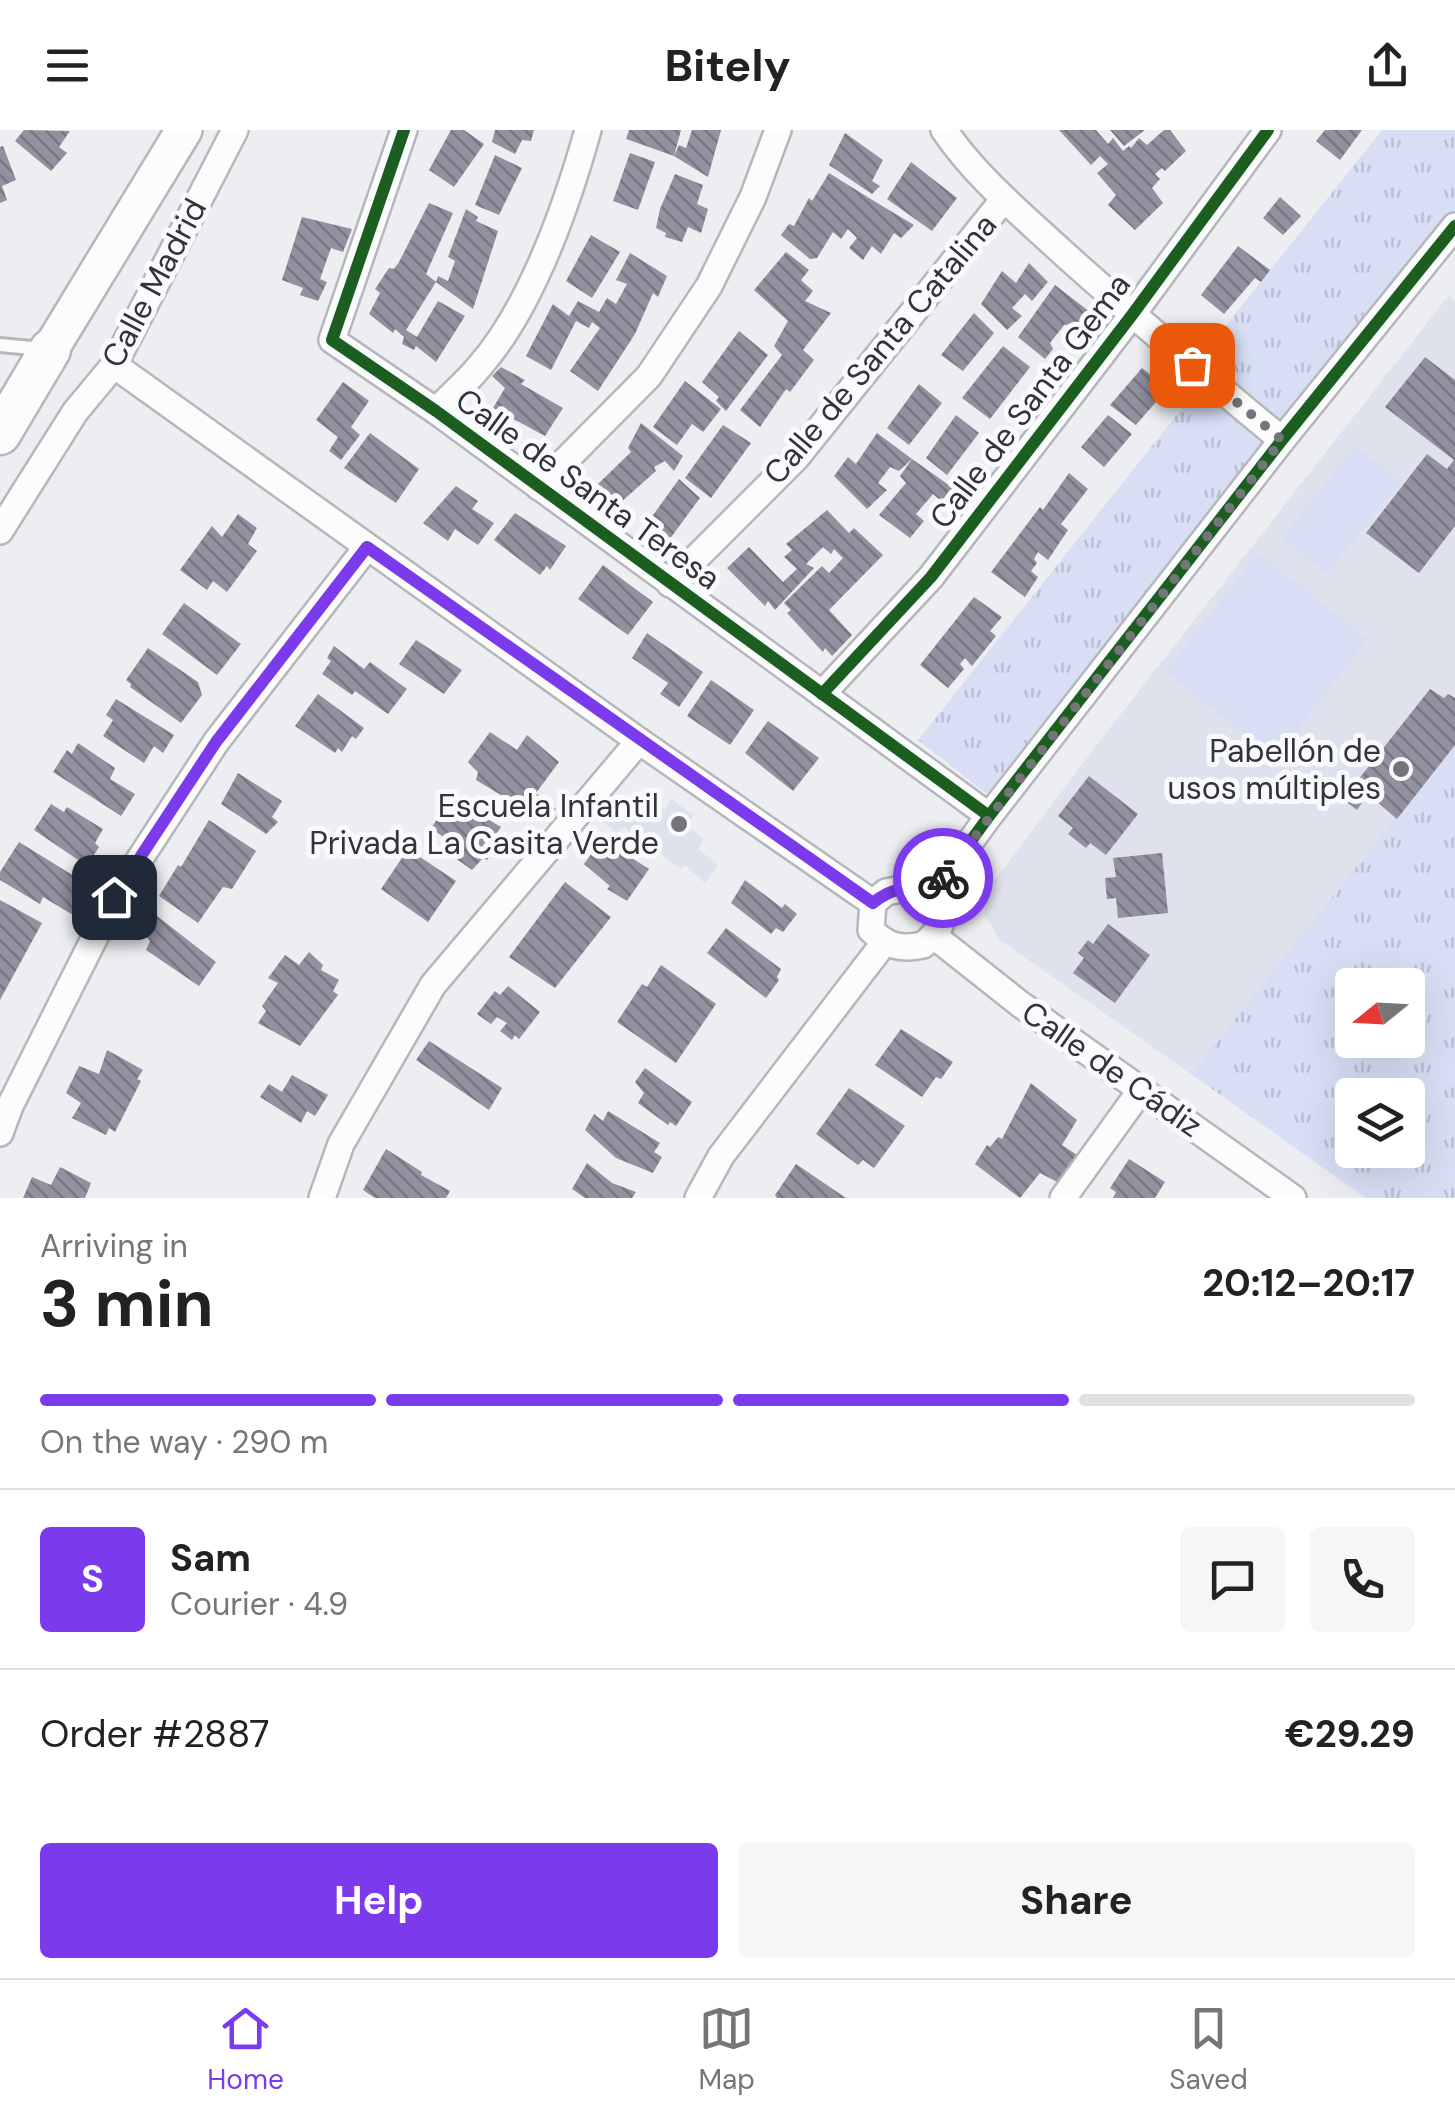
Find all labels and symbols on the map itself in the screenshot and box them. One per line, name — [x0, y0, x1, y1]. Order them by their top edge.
street label: Calle Madrid — [92, 191, 216, 375]
street label: Calle de Santa Catalina — [754, 205, 1006, 493]
street label: Calle de Santa Gema — [920, 265, 1140, 537]
pin — [1150, 323, 1235, 408]
street label: Calle de Santa Teresa — [447, 379, 729, 599]
place label: Pabellón de usos múltiples — [1167, 730, 1381, 809]
marker: Pabellón de usos múltiples — [1390, 758, 1412, 780]
place label: Escuela Infantil Privada La Casita Verde — [309, 785, 659, 864]
marker: Escuela Infantil Privada La Casita Verde — [668, 813, 690, 835]
courier — [893, 828, 993, 928]
pin — [72, 855, 157, 940]
north arrow — [1335, 968, 1425, 1058]
street label: Calle de Cádiz — [1014, 991, 1210, 1147]

